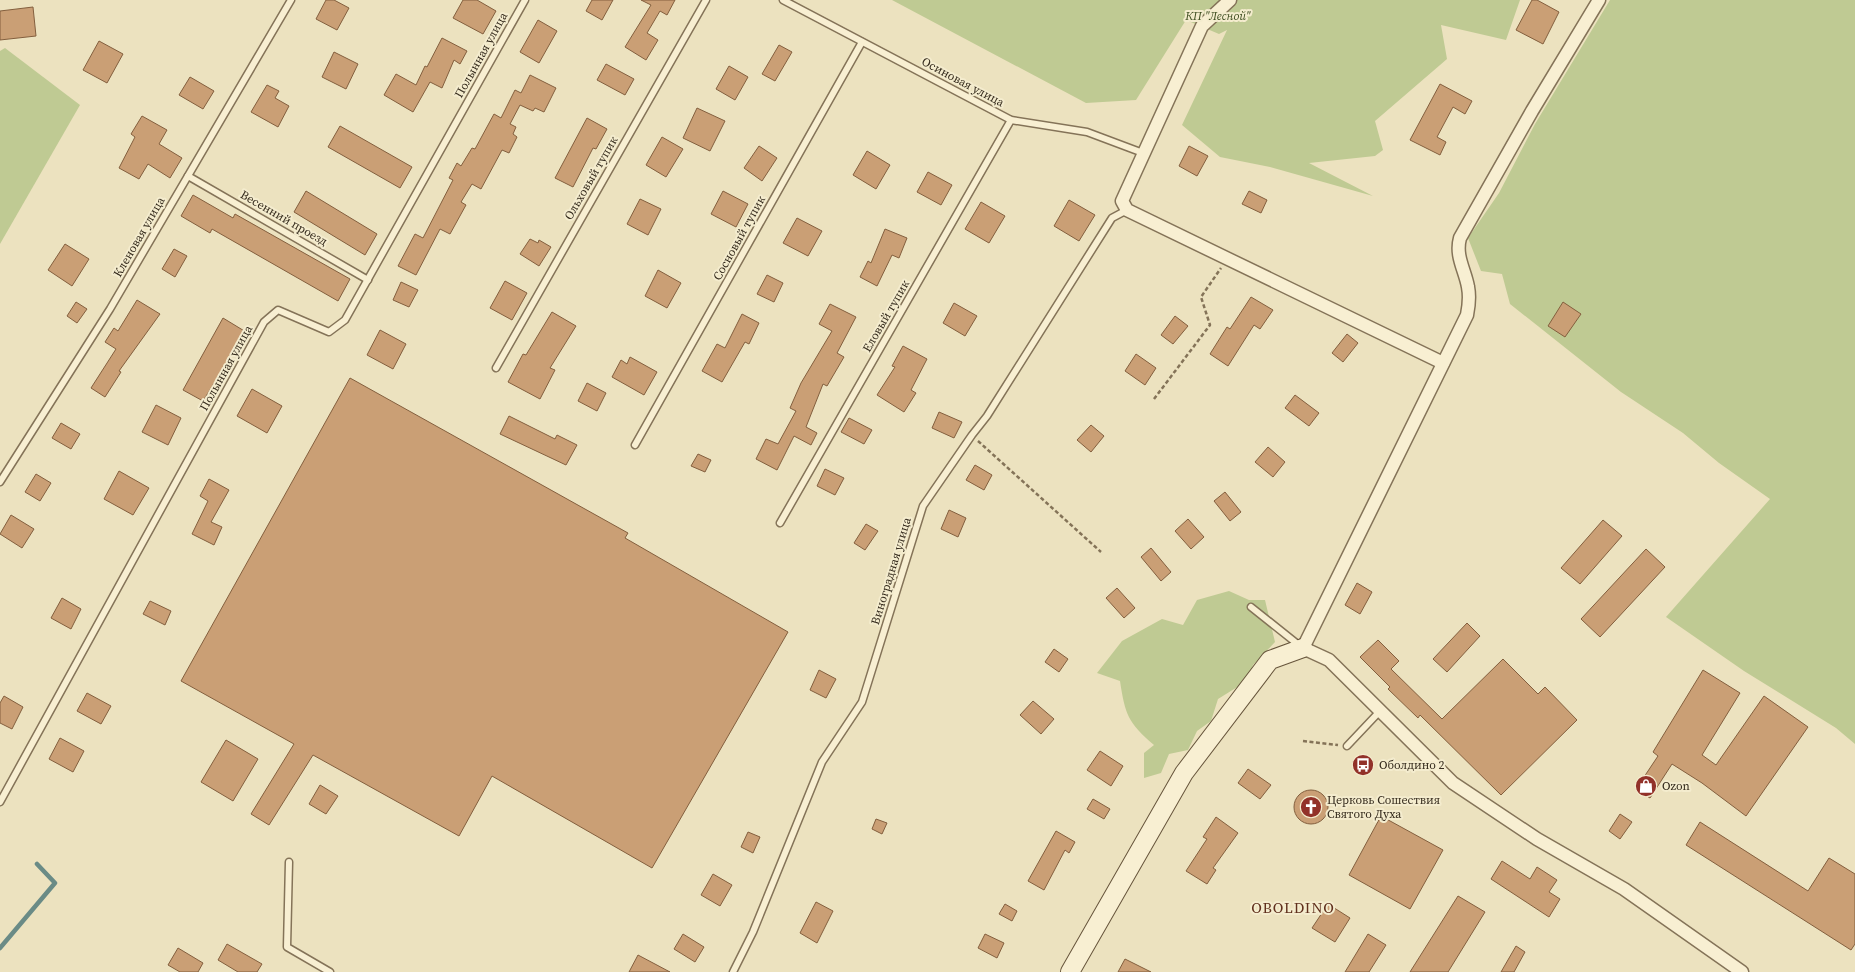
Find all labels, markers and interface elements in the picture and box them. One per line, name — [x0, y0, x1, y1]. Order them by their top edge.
park label: КП "Лесной" — [1184, 8, 1251, 24]
street label: Полынная улица — [451, 9, 512, 101]
street label: Осиновая улица — [919, 53, 1008, 111]
street label: Ольховый тупик — [561, 133, 622, 223]
street label: Весенний проезд — [237, 187, 331, 250]
street label: Кленовая улица — [110, 193, 169, 280]
street label: Сосновый тупик — [709, 193, 769, 283]
street label: Еловый тупик — [859, 277, 913, 355]
street label: Полынная улица — [196, 322, 257, 414]
street label: Виноградная улица — [867, 515, 915, 627]
bus stop icon: Оболдино 2 — [1351, 753, 1375, 777]
place label: Оболдино 2 — [1379, 757, 1445, 773]
shop icon: Ozon — [1634, 774, 1658, 798]
place label: Ozon — [1662, 778, 1690, 794]
place label: Церковь Сошествия Святого Духа — [1327, 792, 1440, 822]
church icon: Церковь Сошествия Святого Духа — [1299, 795, 1323, 819]
district label: OBOLDINO — [1251, 897, 1335, 918]

